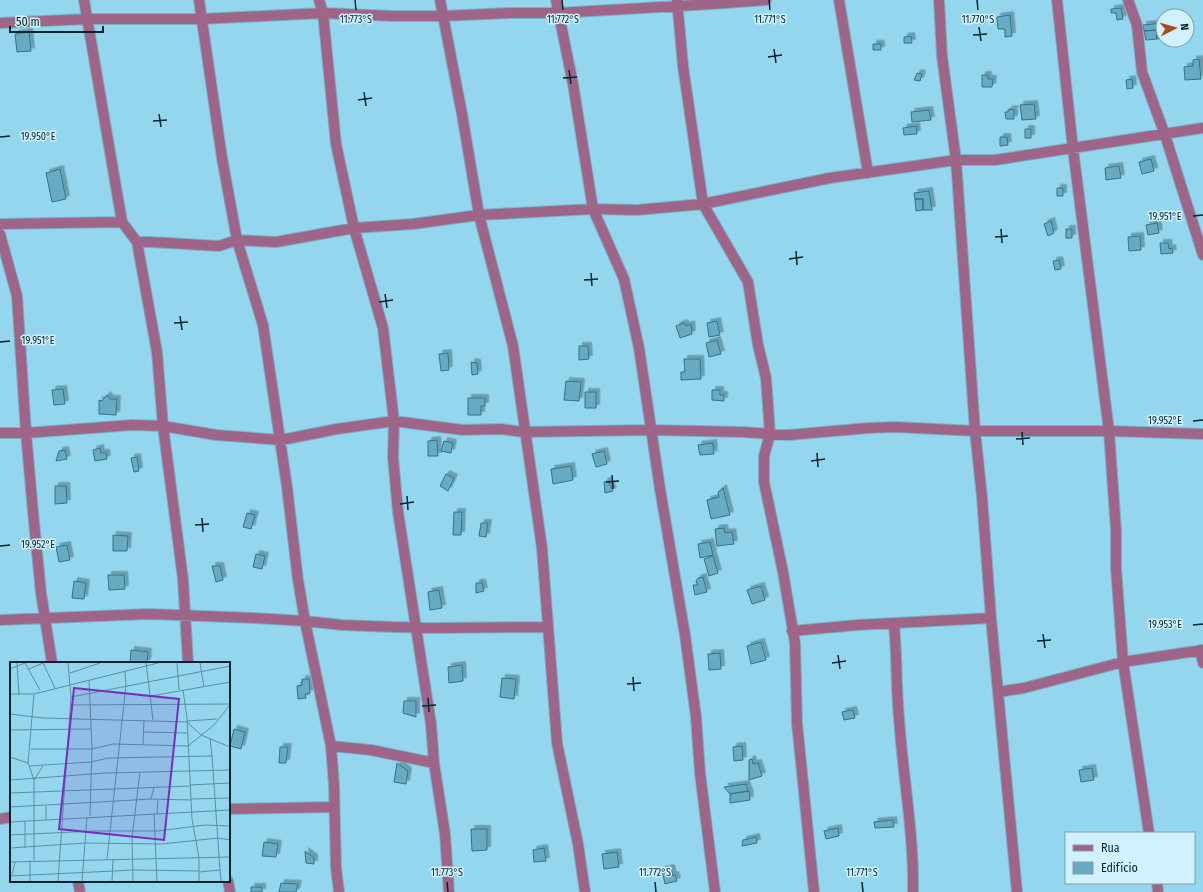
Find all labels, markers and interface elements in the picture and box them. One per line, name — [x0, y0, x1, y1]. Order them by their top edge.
scale bar — [10, 8, 103, 34]
north arrow — [1155, 8, 1195, 48]
text: 11.773°S — [340, 14, 372, 26]
text: 11.772°S — [547, 14, 579, 26]
text: 11.771°S — [754, 14, 786, 26]
text: 11.770°S — [962, 14, 994, 26]
text: 50 m — [16, 15, 40, 29]
text: N — [1178, 23, 1191, 31]
text: 19.950°E — [21, 131, 56, 143]
text: 19.951°E — [1149, 211, 1182, 223]
text: 19.951°E — [22, 335, 55, 347]
text: 19.952°E — [1148, 415, 1182, 427]
text: 19.952°E — [21, 539, 55, 551]
text: 19.953°E — [1148, 619, 1182, 631]
inset map — [10, 662, 230, 882]
legend — [1065, 832, 1195, 884]
text: Rua — [1101, 841, 1120, 855]
text: Edifício — [1101, 861, 1138, 875]
text: 11.773°S — [431, 867, 463, 879]
text: 11.772°S — [639, 867, 671, 879]
text: 11.771°S — [846, 867, 878, 879]

